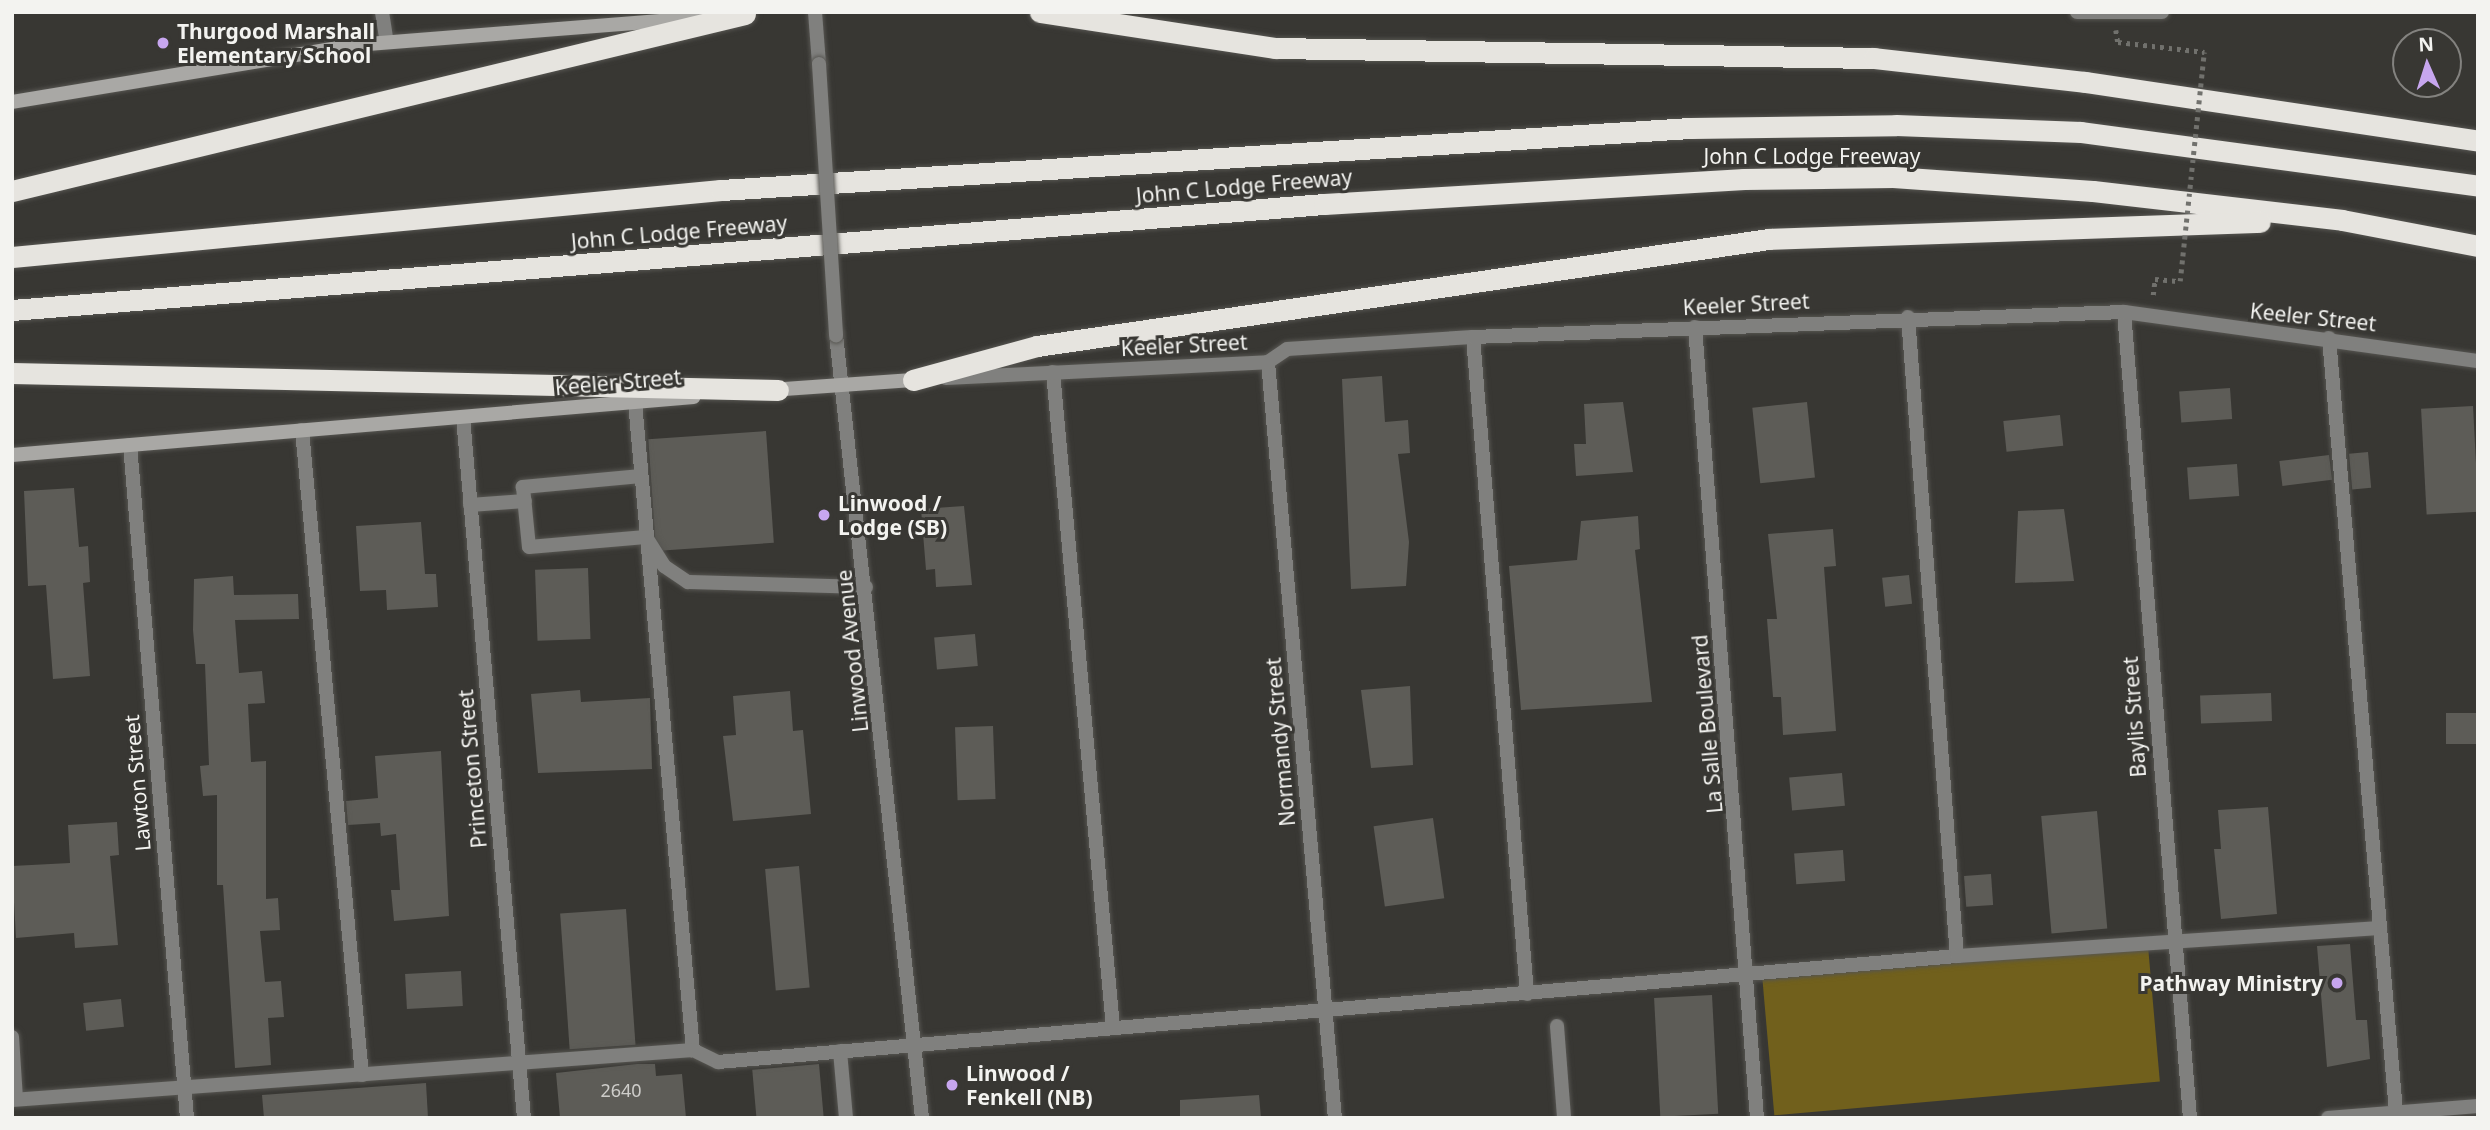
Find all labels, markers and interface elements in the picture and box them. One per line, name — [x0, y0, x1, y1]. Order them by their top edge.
place label: Thurgood Marshall Elementary School — [177, 18, 375, 68]
north arrow — [2392, 28, 2462, 98]
text: N — [2418, 31, 2434, 57]
marker: Thurgood Marshall Elementary School — [155, 35, 171, 51]
street label: John C Lodge Freeway — [1704, 143, 1920, 169]
street label: John C Lodge Freeway — [1135, 164, 1353, 208]
street label: John C Lodge Freeway — [570, 210, 788, 254]
street label: Keeler Street — [1682, 288, 1810, 320]
street label: Keeler Street — [2249, 298, 2377, 336]
street label: Keeler Street — [1120, 329, 1248, 361]
street label: Keeler Street — [554, 364, 682, 400]
place label: Linwood / Lodge (SB) — [838, 490, 947, 540]
marker: Linwood / Lodge (SB) — [816, 507, 832, 523]
street label: Linwood Avenue — [831, 568, 873, 734]
street label: La Salle Boulevard — [1687, 633, 1727, 815]
street label: Normandy Street — [1260, 656, 1300, 828]
street label: Baylis Street — [2117, 656, 2151, 778]
street label: Princeton Street — [453, 689, 491, 849]
street label: Lawton Street — [118, 714, 156, 852]
place label: Pathway Ministry — [2140, 970, 2323, 996]
marker: Pathway Ministry — [2329, 975, 2345, 991]
place label: Linwood / Fenkell (NB) — [966, 1060, 1093, 1110]
marker: Linwood / Fenkell (NB) — [944, 1077, 960, 1093]
house number: 2640 — [600, 1079, 642, 1101]

